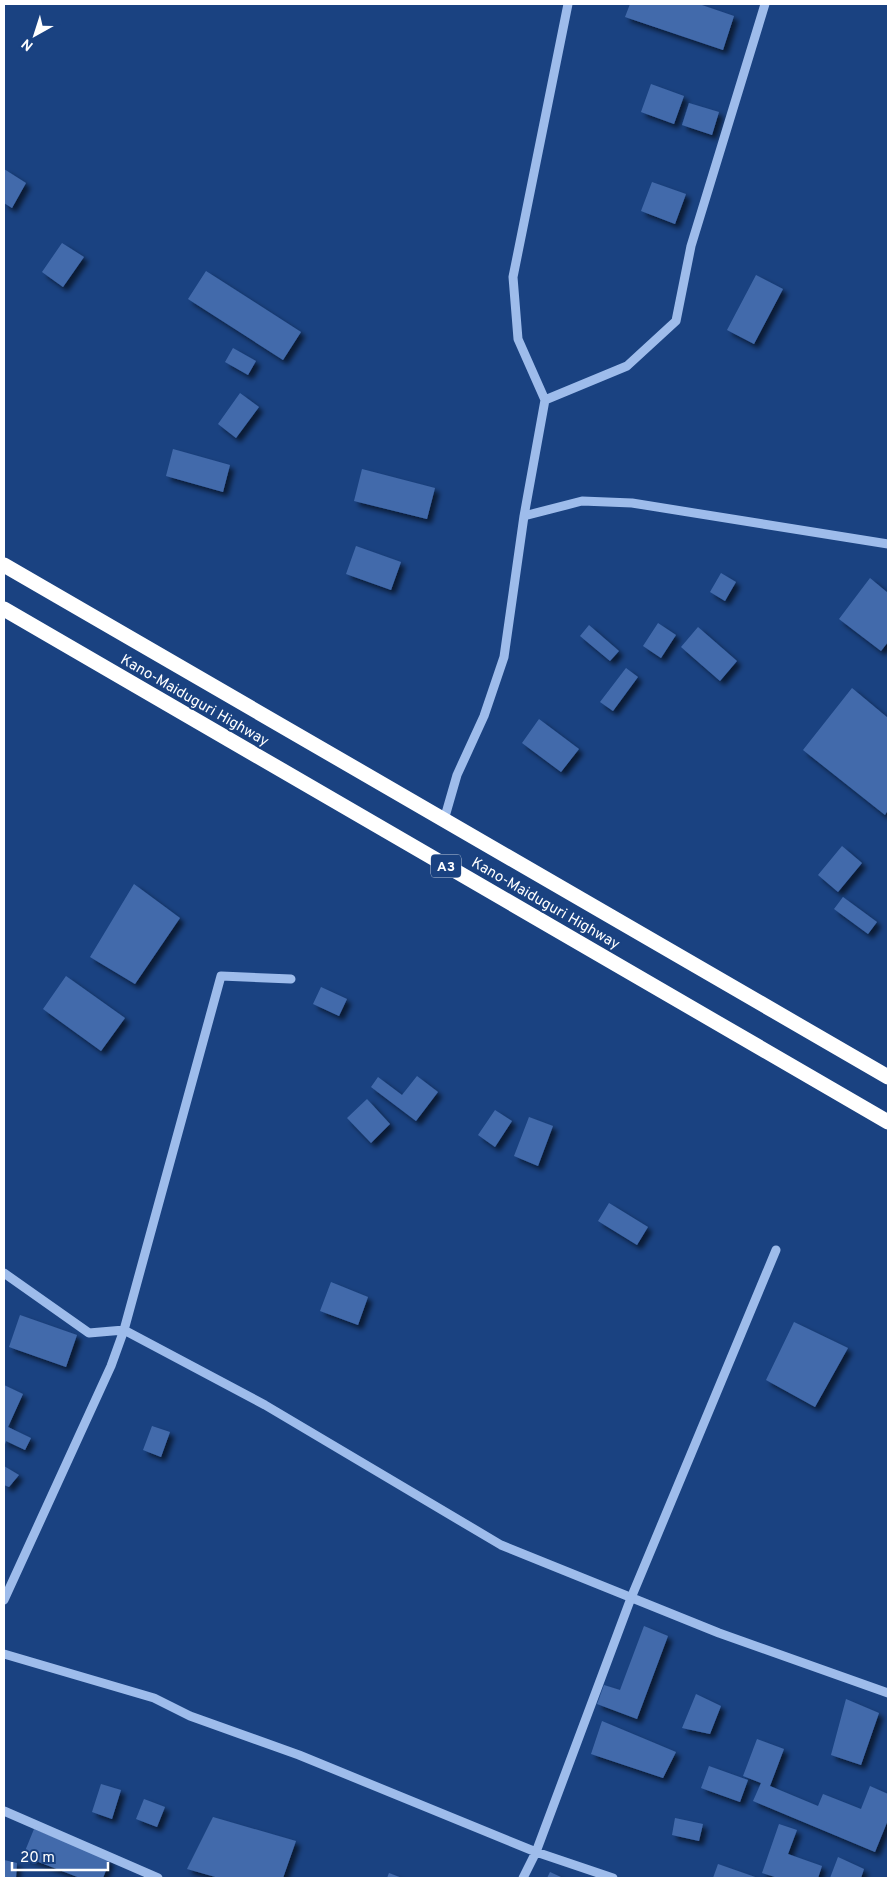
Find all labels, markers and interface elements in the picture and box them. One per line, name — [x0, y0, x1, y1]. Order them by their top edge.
north arrow — [10, 10, 60, 60]
text: N — [19, 34, 37, 54]
street label: Kano-Maiduguri Highway — [117, 651, 272, 752]
road number: A3 — [431, 854, 461, 878]
street label: Kano-Maiduguri Highway — [468, 854, 623, 955]
scale bar — [12, 1840, 109, 1872]
text: 20 m — [20, 1849, 55, 1868]

